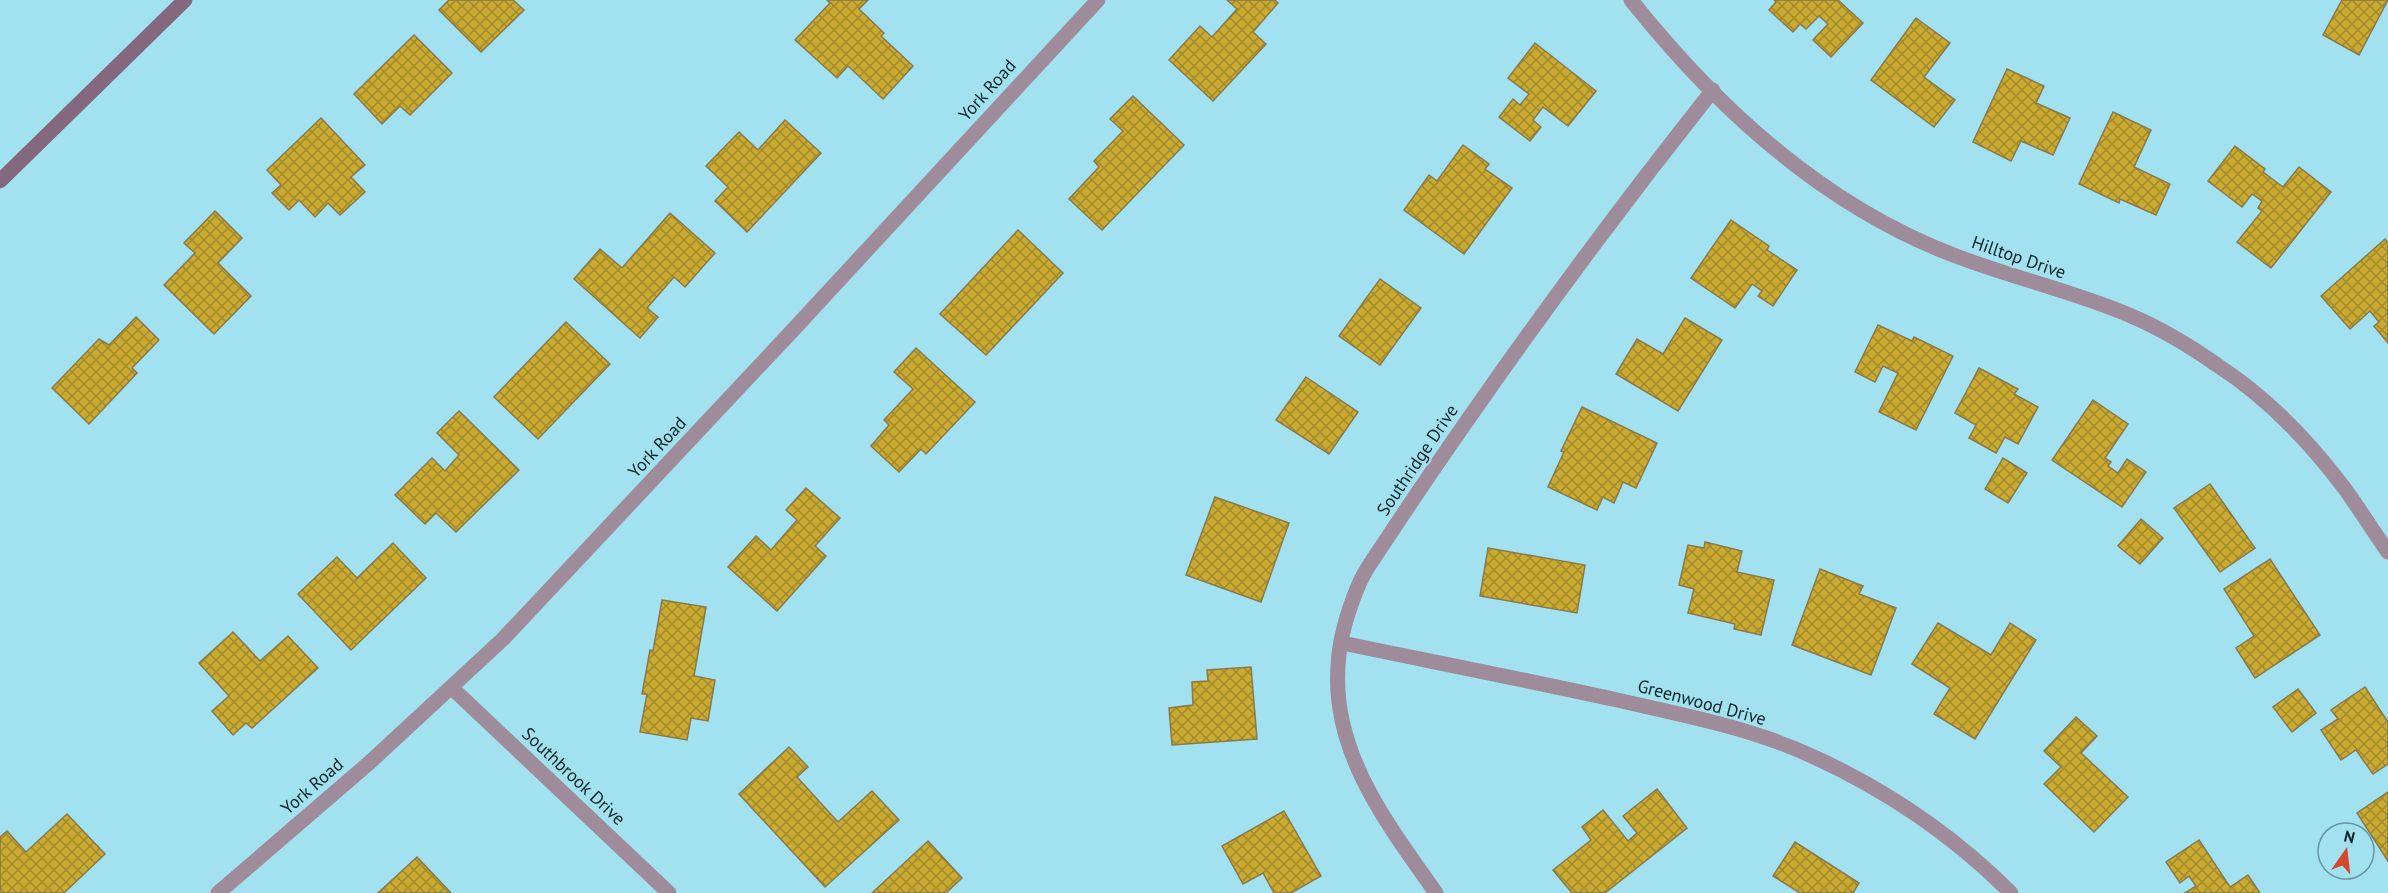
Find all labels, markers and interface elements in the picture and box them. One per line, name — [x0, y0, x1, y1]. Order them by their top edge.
street label: York Road — [953, 54, 1021, 126]
street label: Hilltop Drive — [1969, 230, 2069, 284]
street label: Southridge Drive — [1371, 400, 1463, 520]
street label: York Road — [623, 412, 691, 482]
street label: Greenwood Drive — [1635, 674, 1769, 730]
street label: Southbrook Drive — [517, 722, 631, 830]
street label: York Road — [276, 753, 348, 819]
north arrow — [2316, 821, 2376, 881]
text: N — [2342, 825, 2357, 847]

